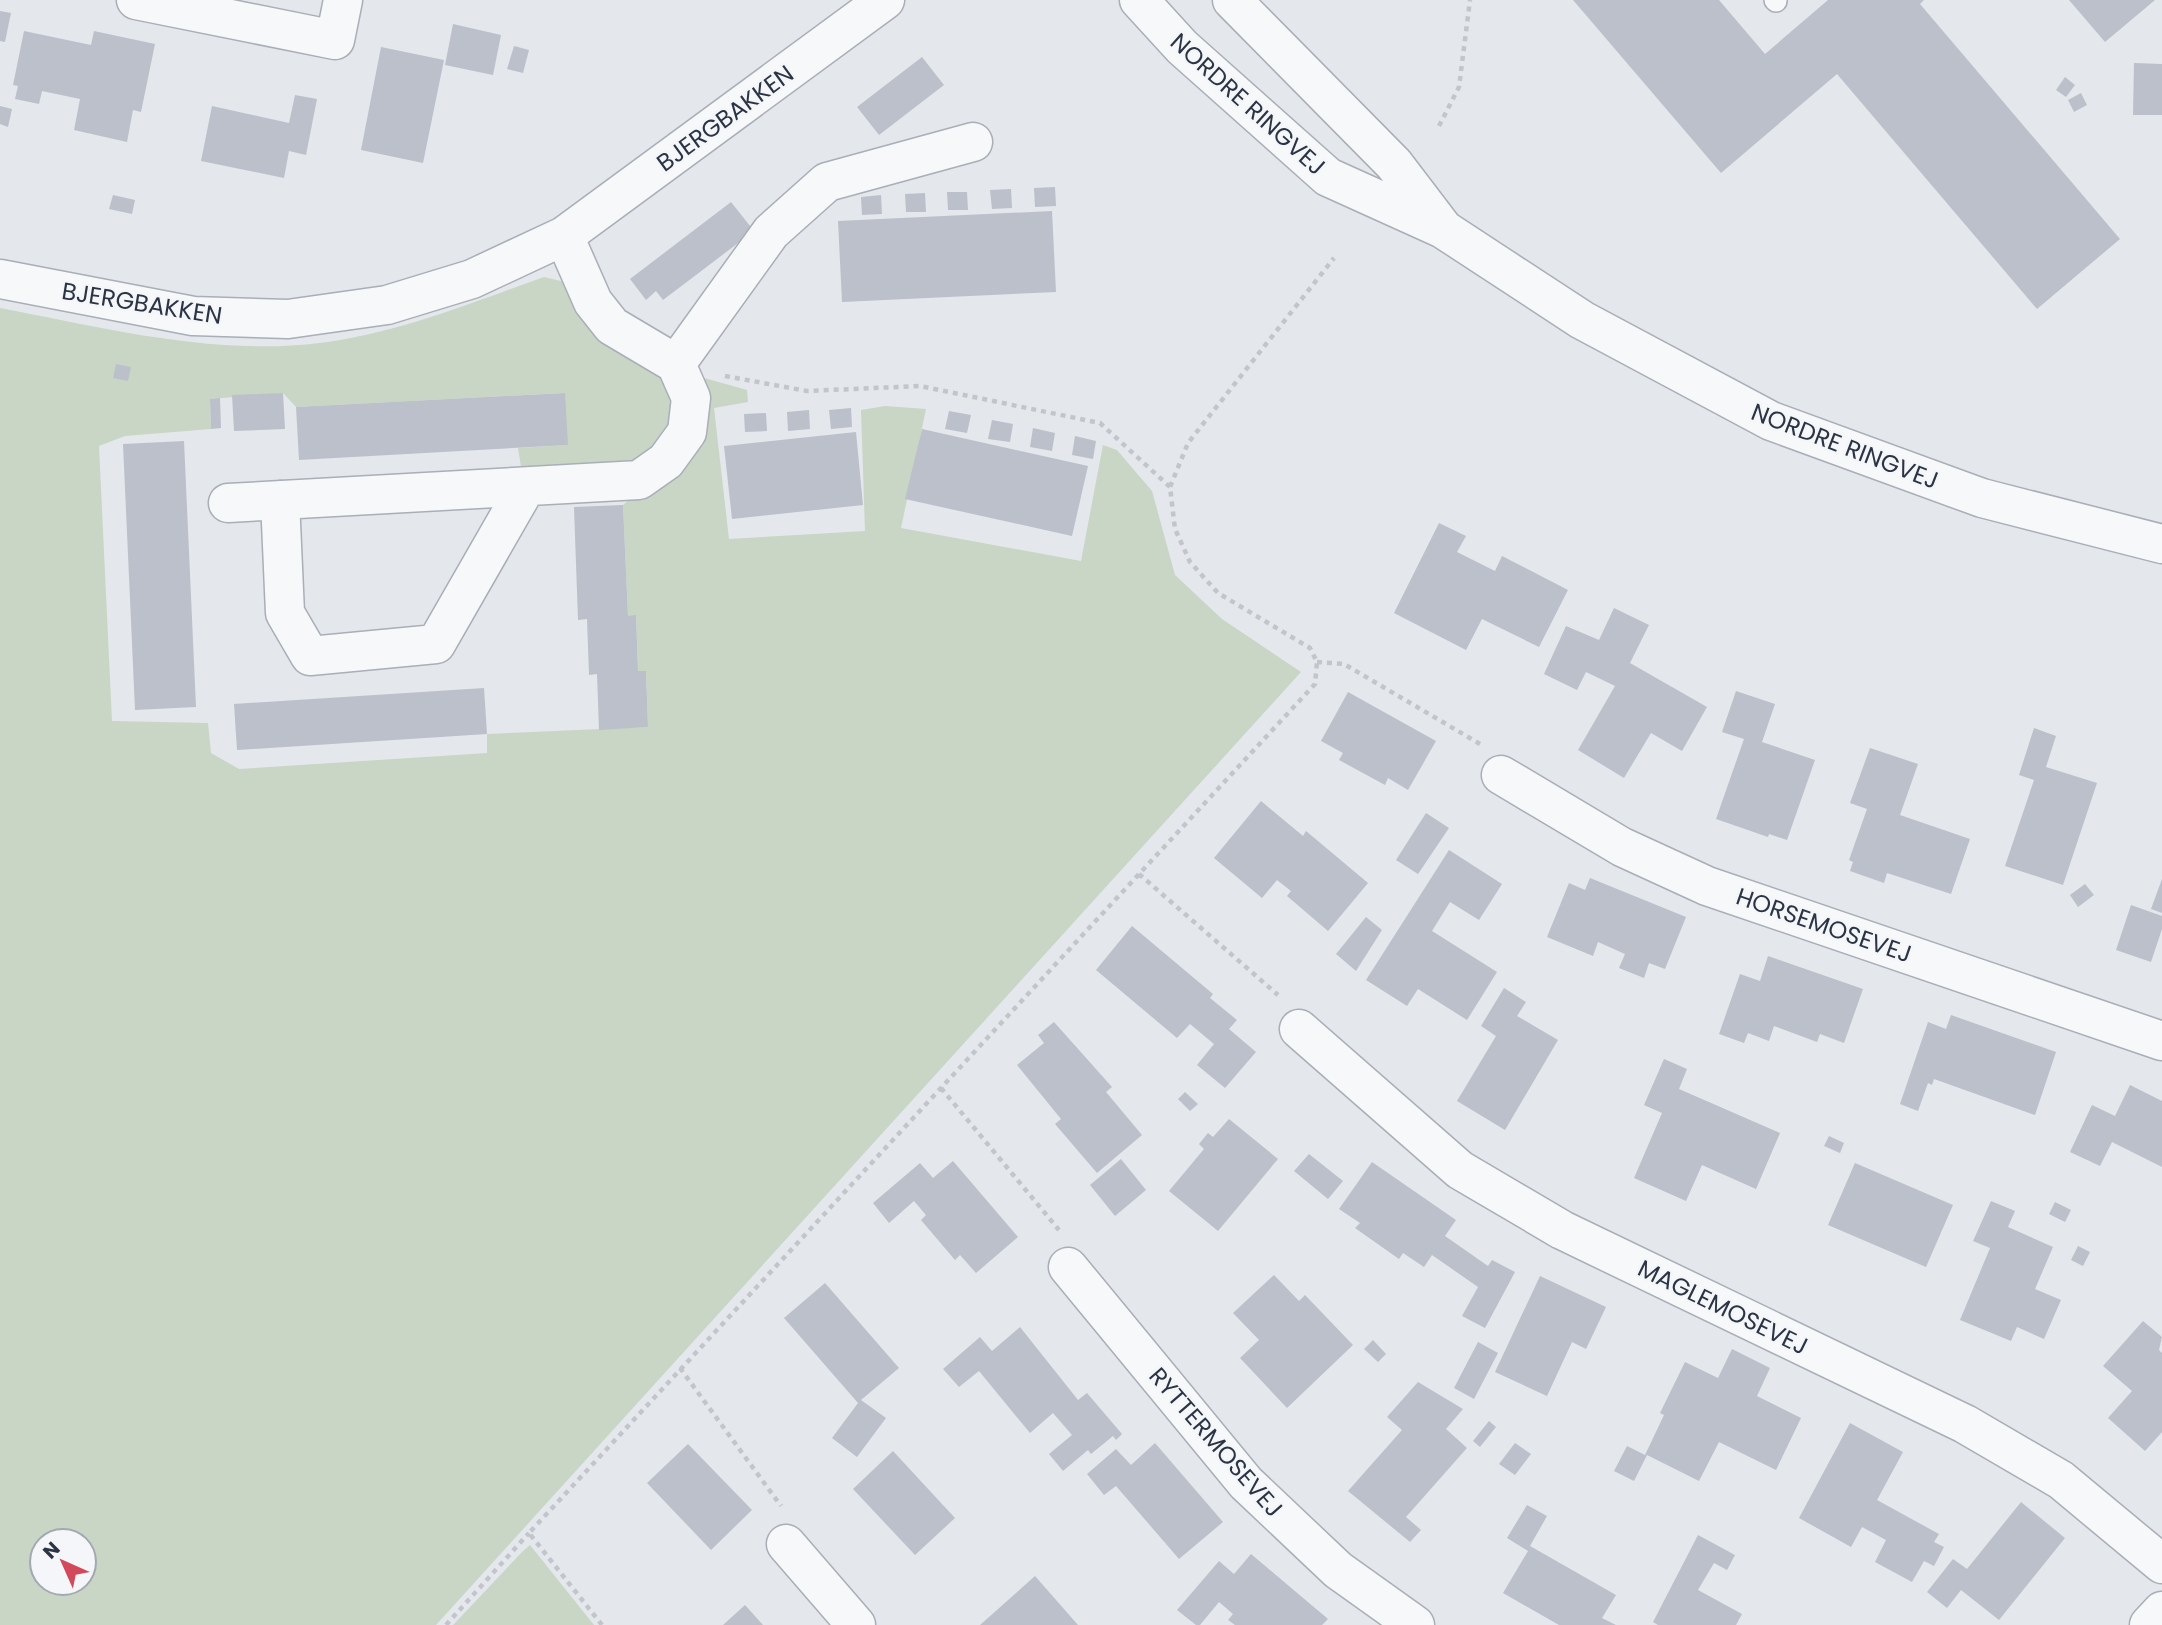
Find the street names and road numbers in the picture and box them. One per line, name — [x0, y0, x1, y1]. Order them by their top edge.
street label: NORDRE RINGVEJ — [1163, 26, 1333, 182]
street label: BJERGBAKKEN — [650, 57, 800, 179]
street label: BJERGBAKKEN — [59, 274, 225, 332]
street label: NORDRE RINGVEJ — [1747, 395, 1943, 497]
street label: HORSEMOSEVEJ — [1732, 880, 1916, 970]
street label: MAGLEMOSEVEJ — [1632, 1252, 1814, 1362]
street label: RYTTERMOSEVEJ — [1142, 1360, 1290, 1524]

